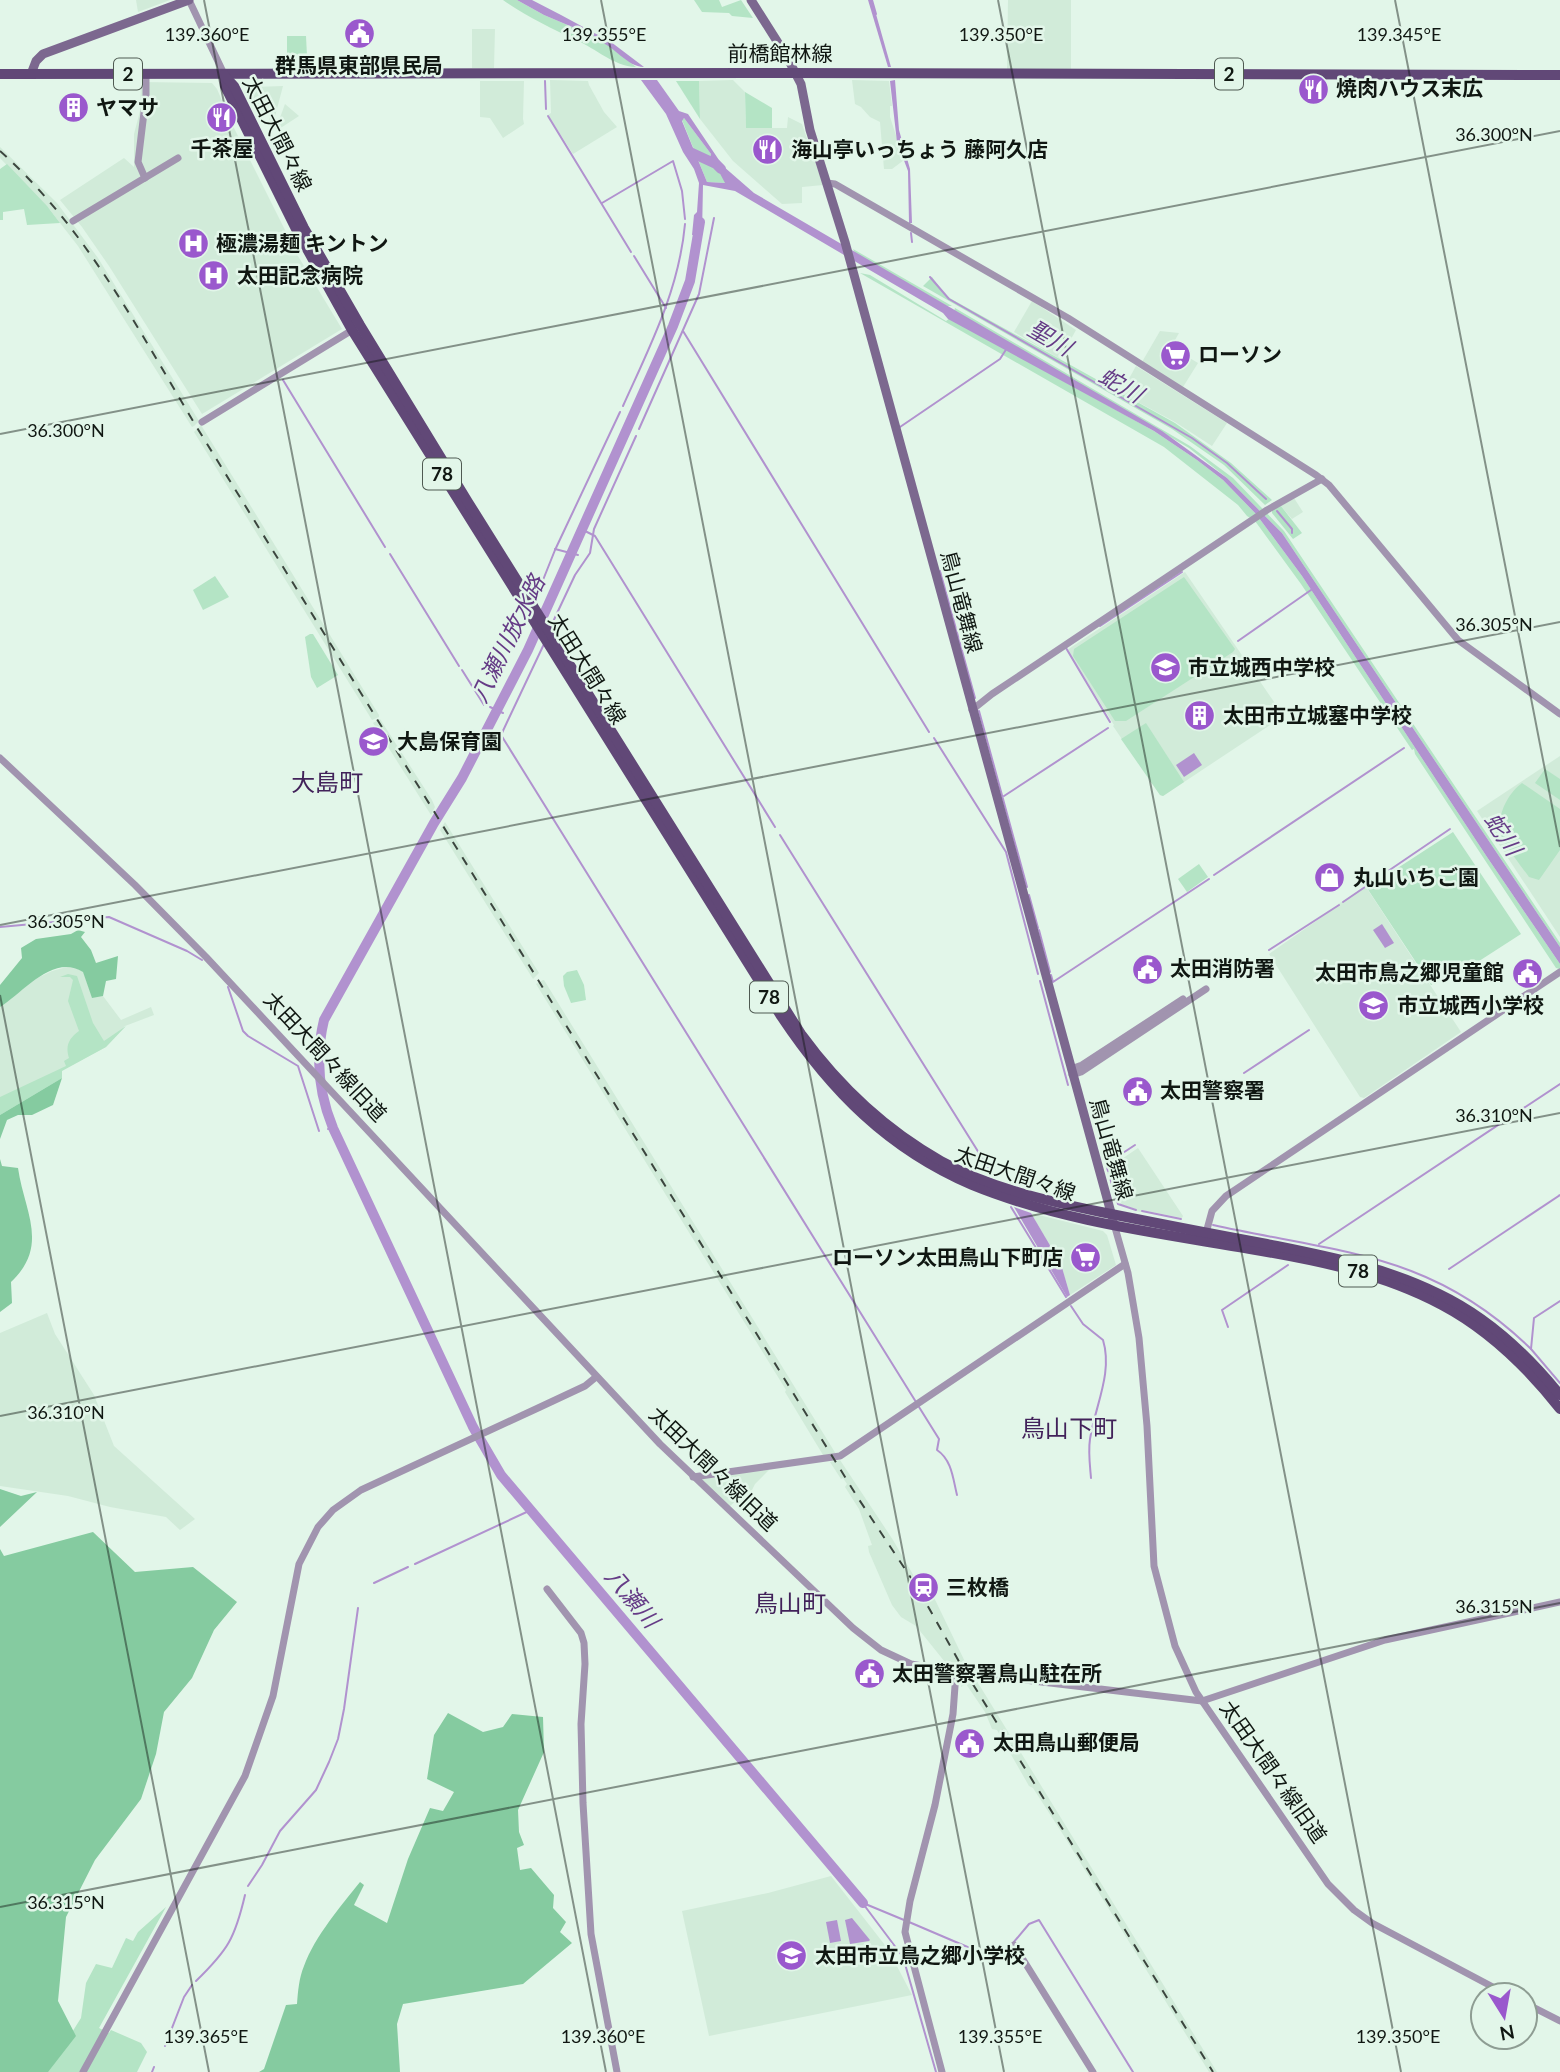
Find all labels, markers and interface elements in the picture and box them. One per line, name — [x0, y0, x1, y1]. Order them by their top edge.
public building icon: 群馬県東部県民局 — [342, 17, 376, 51]
text: 139.360°E — [165, 23, 249, 45]
text: 139.355°E — [562, 23, 646, 45]
text: 139.350°E — [959, 23, 1043, 45]
text: 139.345°E — [1357, 23, 1441, 45]
street label: 前橋館林線 — [728, 40, 833, 65]
place label: 群馬県東部県民局 — [275, 52, 443, 77]
road number: 2 — [114, 58, 142, 90]
road number: 2 — [1215, 58, 1243, 90]
street label: 太田大間々線 — [239, 72, 318, 195]
restaurant icon: 焼肉ハウス末広 — [1296, 72, 1330, 106]
place label: 焼肉ハウス末広 — [1336, 75, 1483, 100]
building icon: ヤマサ — [56, 91, 90, 125]
place label: ヤマサ — [96, 94, 159, 119]
restaurant icon: 千茶屋 — [205, 100, 239, 134]
text: 36.300°N — [1455, 123, 1533, 145]
restaurant icon: 海山亭いっちょう 藤阿久店 — [751, 133, 785, 167]
place label: 千茶屋 — [191, 135, 254, 160]
place label: 海山亭いっちょう 藤阿久店 — [791, 136, 1048, 161]
hospital icon: 極濃湯麺 キントン — [176, 227, 210, 261]
place label: 極濃湯麺 キントン — [216, 230, 388, 255]
hospital icon: 太田記念病院 — [197, 259, 231, 293]
place label: 太田記念病院 — [237, 262, 363, 287]
water label: 聖川 — [1024, 314, 1080, 362]
supermarket icon: ローソン — [1158, 338, 1192, 372]
place label: ローソン — [1198, 341, 1282, 366]
water label: 蛇川 — [1095, 361, 1151, 409]
text: 36.300°N — [27, 419, 105, 441]
road number: 78 — [423, 458, 461, 489]
street label: 鳥山竜舞線 — [937, 548, 988, 656]
water label: 八瀬川放水路 — [464, 569, 551, 707]
street label: 太田大間々線 — [544, 608, 632, 728]
text: 36.305°N — [1455, 613, 1533, 635]
school or university icon: 市立城西中学校 — [1148, 651, 1182, 685]
place label: 市立城西中学校 — [1188, 654, 1335, 679]
building icon: 太田市立城塞中学校 — [1183, 699, 1217, 733]
place label: 太田市立城塞中学校 — [1223, 702, 1412, 727]
school or university icon: 大島保育園 — [357, 725, 391, 759]
place label: 大島保育園 — [397, 728, 502, 753]
district label: 大島町 — [291, 767, 363, 796]
water label: 蛇川 — [1479, 807, 1530, 863]
shop icon: 丸山いちご園 — [1313, 861, 1347, 895]
place label: 丸山いちご園 — [1353, 864, 1479, 889]
text: 36.305°N — [27, 910, 105, 932]
public building icon: 太田消防署 — [1130, 952, 1164, 986]
place label: 太田消防署 — [1170, 955, 1275, 980]
public building icon: 太田市鳥之郷児童館 — [1510, 956, 1544, 990]
place label: 太田市鳥之郷児童館 — [1315, 959, 1504, 984]
road number: 78 — [750, 981, 788, 1012]
street label: 太田大間々線旧道 — [260, 986, 393, 1126]
school or university icon: 市立城西小学校 — [1357, 989, 1391, 1023]
place label: 市立城西小学校 — [1397, 992, 1544, 1017]
public building icon: 太田警察署 — [1120, 1074, 1154, 1108]
place label: 太田警察署 — [1160, 1077, 1265, 1102]
street label: 鳥山竜舞線 — [1086, 1095, 1139, 1202]
text: 36.310°N — [1455, 1104, 1533, 1126]
street label: 太田大間々線 — [952, 1140, 1079, 1205]
supermarket icon: ローソン太田鳥山下町店 — [1069, 1241, 1103, 1275]
place label: ローソン太田鳥山下町店 — [832, 1244, 1063, 1269]
road number: 78 — [1339, 1256, 1377, 1287]
text: 36.310°N — [27, 1401, 105, 1423]
street label: 太田大間々線旧道 — [645, 1401, 783, 1535]
district label: 鳥山下町 — [1021, 1413, 1117, 1442]
water label: 八瀬川 — [600, 1562, 668, 1635]
station icon: 三枚橋 — [906, 1571, 940, 1605]
place label: 三枚橋 — [946, 1574, 1009, 1599]
district label: 鳥山町 — [754, 1588, 826, 1617]
text: 36.315°N — [1455, 1595, 1533, 1617]
public building icon: 太田警察署鳥山駐在所 — [852, 1657, 886, 1691]
place label: 太田警察署鳥山駐在所 — [892, 1660, 1102, 1685]
street label: 太田大間々線旧道 — [1216, 1695, 1333, 1847]
public building icon: 太田鳥山郵便局 — [953, 1726, 987, 1760]
place label: 太田鳥山郵便局 — [993, 1729, 1140, 1754]
text: 36.315°N — [27, 1891, 105, 1913]
school or university icon: 太田市立鳥之郷小学校 — [775, 1939, 809, 1973]
place label: 太田市立鳥之郷小学校 — [815, 1942, 1025, 1967]
north arrow — [1469, 1981, 1539, 2051]
text: N — [1498, 2020, 1517, 2046]
text: 139.365°E — [164, 2025, 248, 2047]
text: 139.360°E — [561, 2025, 645, 2047]
text: 139.355°E — [958, 2025, 1042, 2047]
text: 139.350°E — [1356, 2025, 1440, 2047]

